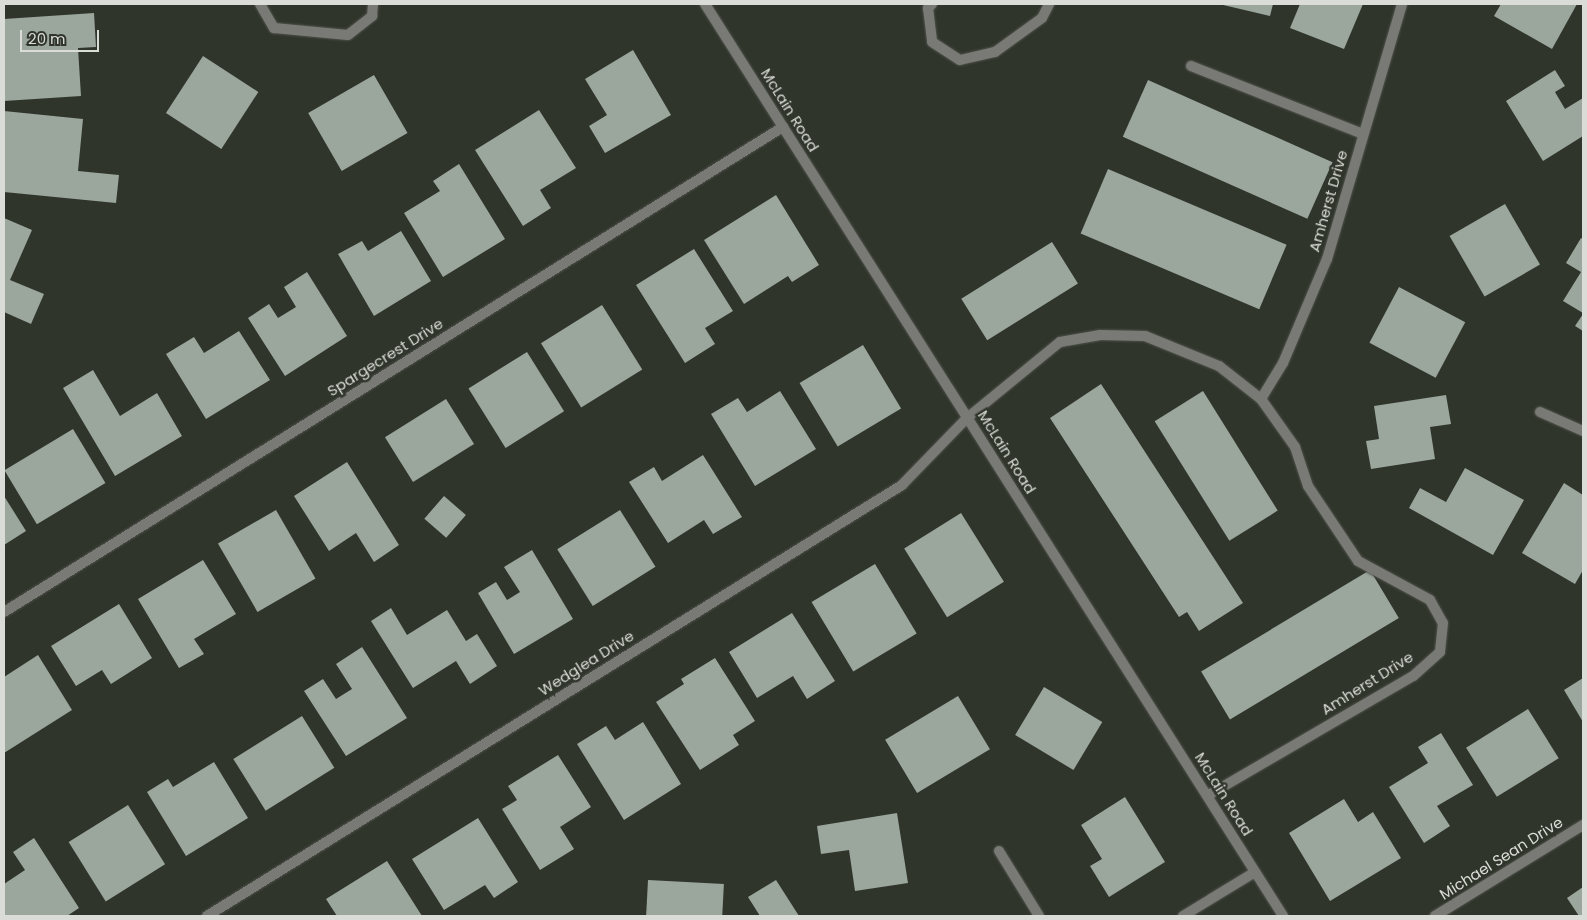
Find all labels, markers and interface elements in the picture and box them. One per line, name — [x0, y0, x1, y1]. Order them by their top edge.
scale bar — [22, 20, 101, 52]
text: 20 m — [28, 28, 66, 49]
street label: McLain Road — [757, 65, 823, 155]
street label: Amherst Drive — [1305, 148, 1351, 254]
street label: Spargecrest Drive — [324, 314, 446, 400]
street label: McLain Road — [974, 407, 1040, 497]
street label: Wedglea Drive — [535, 626, 637, 700]
street label: Amherst Drive — [1318, 648, 1416, 718]
street label: McLain Road — [1191, 749, 1257, 839]
street label: Michael Sean Drive — [1436, 813, 1566, 903]

